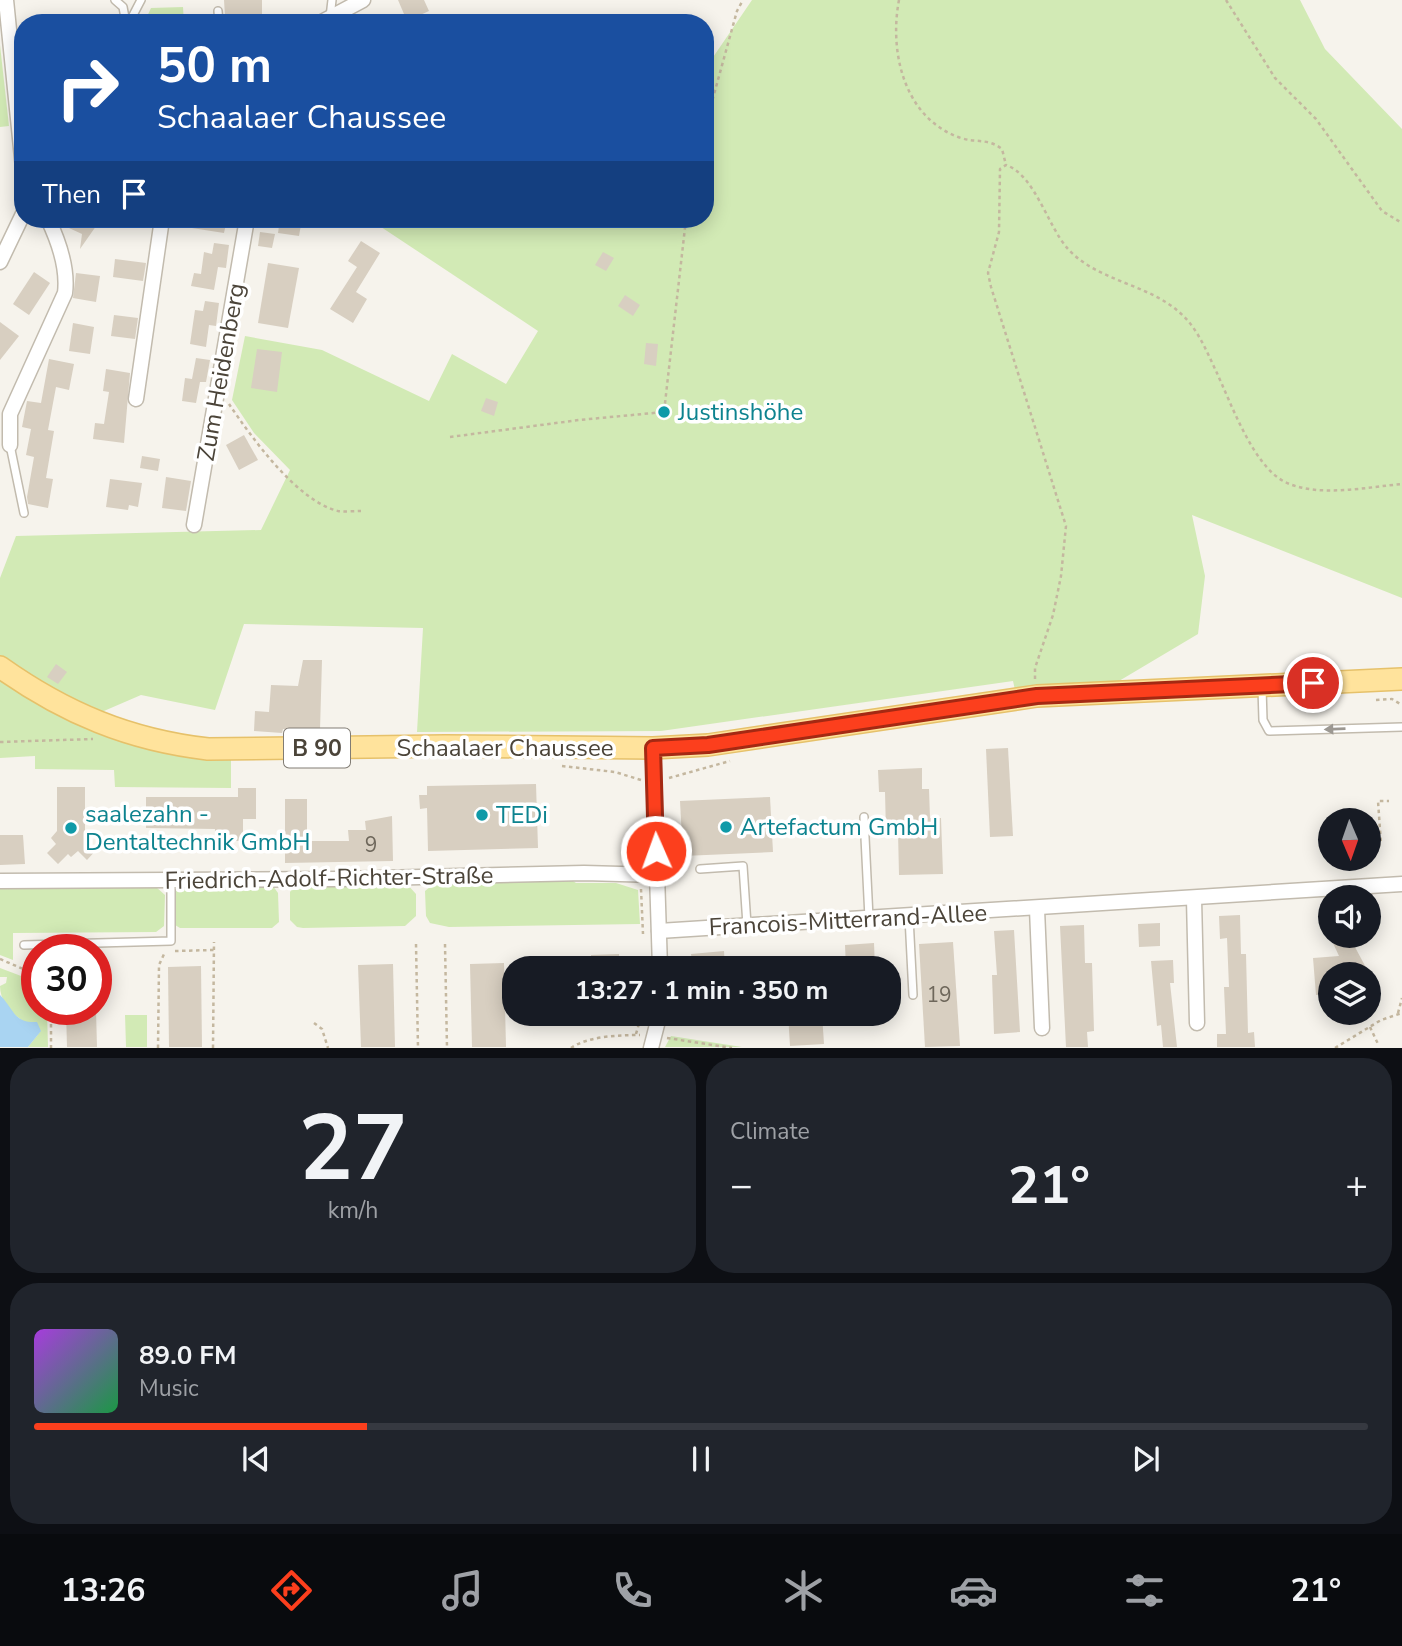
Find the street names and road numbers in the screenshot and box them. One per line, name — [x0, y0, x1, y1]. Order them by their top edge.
street label: Zum Heidenberg — [190, 280, 252, 464]
road number: B 90 — [284, 728, 350, 768]
street label: Schaalaer Chaussee — [397, 732, 613, 764]
street label: Friedrich-Adolf-Richter-Straße — [164, 859, 494, 897]
street label: Francois-Mitterrand-Allee — [708, 897, 988, 943]

